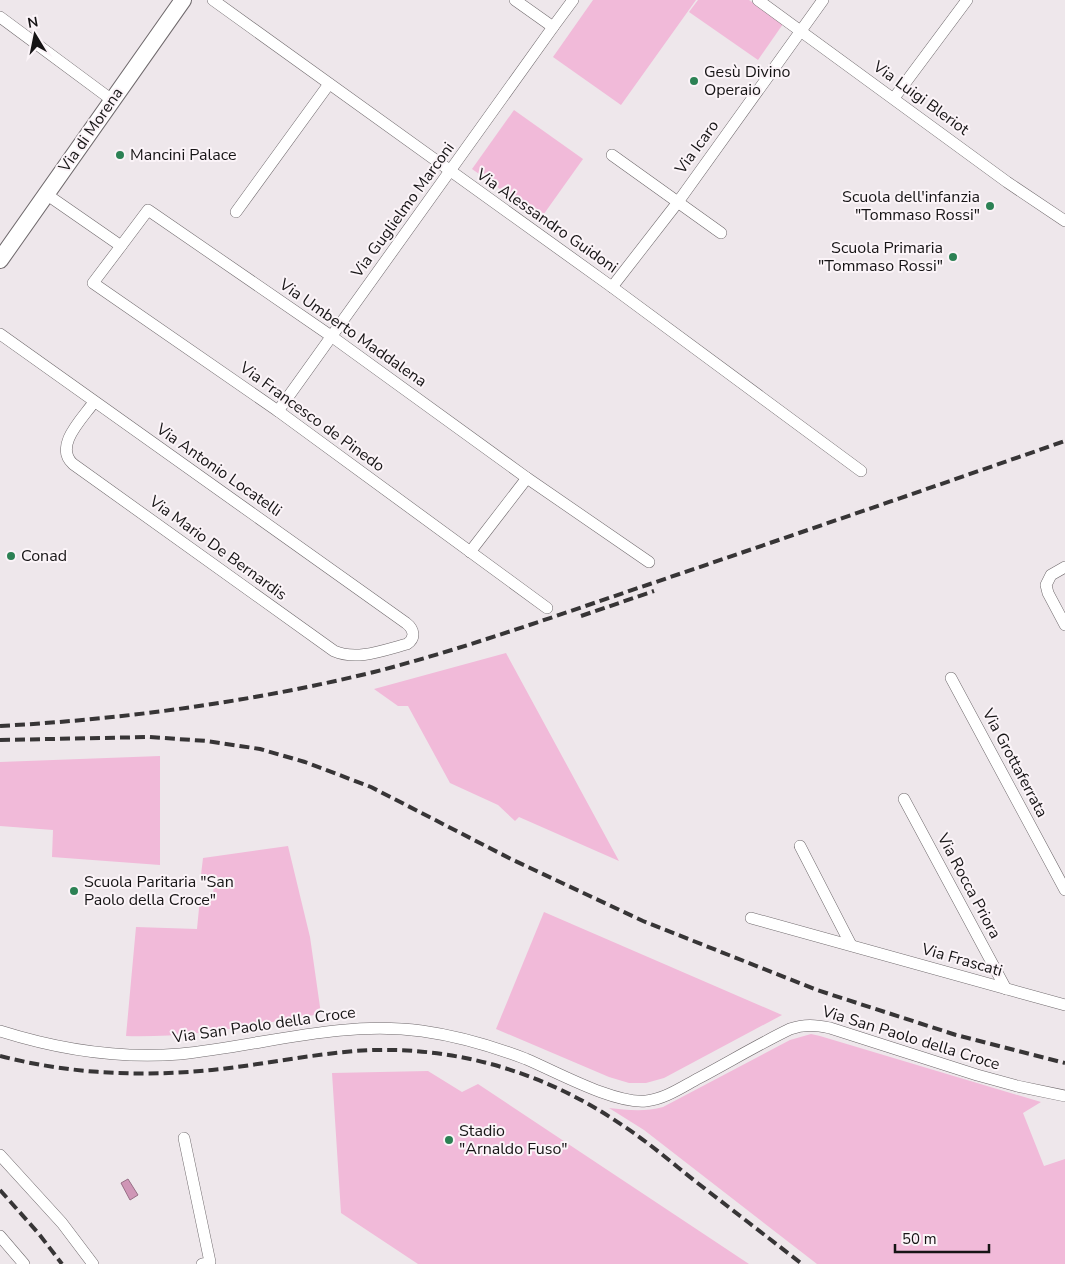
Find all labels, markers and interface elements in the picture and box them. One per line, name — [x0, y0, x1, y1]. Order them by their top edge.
north arrow — [10, 10, 60, 60]
text: N — [26, 12, 40, 33]
street label: Via Luigi Bleriot — [868, 55, 974, 141]
place label: Gesù Divino Operaio — [704, 61, 791, 101]
marker: Gesù Divino Operaio — [688, 75, 700, 87]
street label: Via di Morena — [53, 83, 128, 178]
street label: Via Icaro — [669, 115, 724, 179]
street label: Via Guglielmo Marconi — [346, 138, 460, 283]
place label: Mancini Palace — [130, 144, 236, 166]
marker: Mancini Palace — [114, 149, 126, 161]
street label: Via Alessandro Guidoni — [471, 163, 622, 278]
place label: Scuola dell'infanzia "Tommaso Rossi" — [842, 186, 980, 226]
marker: Scuola dell'infanzia "Tommaso Rossi" — [984, 200, 996, 212]
place label: Scuola Primaria "Tommaso Rossi" — [818, 237, 943, 277]
marker: Scuola Primaria "Tommaso Rossi" — [947, 251, 959, 263]
street label: Via Umberto Maddalena — [274, 273, 431, 392]
street label: Via Francesco de Pinedo — [234, 356, 389, 477]
street label: Via Antonio Locatelli — [151, 418, 286, 522]
street label: Via Mario De Bernardis — [144, 490, 291, 606]
place label: Conad — [21, 545, 67, 567]
marker: Conad — [5, 550, 17, 562]
street label: Via Grottaferrata — [977, 704, 1053, 821]
street label: Via Rocca Priora — [932, 829, 1006, 943]
place label: Scuola Paritaria "San Paolo della Croce" — [84, 871, 234, 911]
marker: Scuola Paritaria "San Paolo della Croce" — [68, 885, 80, 897]
street label: Via Frascati — [918, 938, 1005, 982]
street label: Via San Paolo della Croce — [819, 1000, 1002, 1076]
street label: Via San Paolo della Croce — [170, 1001, 357, 1049]
place label: Stadio "Arnaldo Fuso" — [459, 1120, 568, 1160]
marker: Stadio "Arnaldo Fuso" — [443, 1134, 455, 1146]
scale bar — [895, 1222, 989, 1254]
text: 50 m — [902, 1229, 937, 1249]

